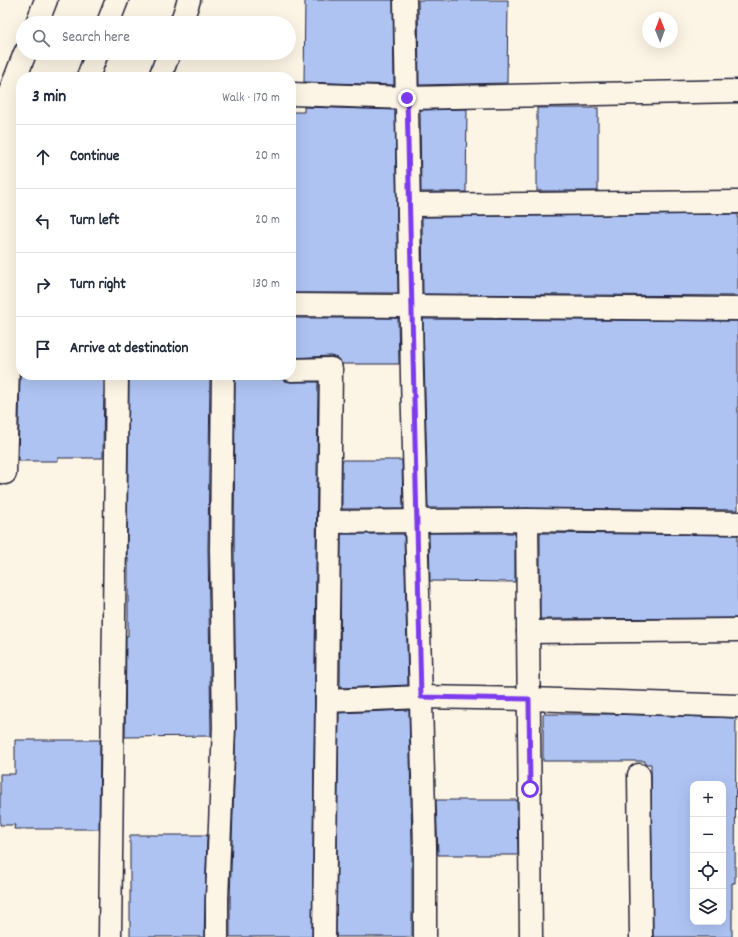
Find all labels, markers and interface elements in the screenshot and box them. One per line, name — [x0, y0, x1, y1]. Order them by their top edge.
north arrow — [642, 12, 678, 48]
search box — [16, 16, 296, 60]
icon: search — [30, 27, 52, 49]
text: Search here — [62, 27, 130, 49]
text: 3 min — [32, 86, 66, 110]
text: Walk · 170 m — [222, 89, 280, 108]
route end — [398, 89, 416, 107]
icon: ahead — [32, 146, 54, 168]
text: Continue — [70, 146, 119, 168]
text: 20 m — [255, 147, 280, 166]
icon: left — [32, 210, 54, 232]
text: Turn left — [70, 210, 119, 232]
text: 20 m — [255, 211, 280, 230]
icon: right — [32, 274, 54, 296]
text: Turn right — [70, 274, 126, 296]
text: 130 m — [252, 275, 280, 294]
icon: arrive — [32, 338, 54, 360]
text: Arrive at destination — [70, 338, 188, 360]
route start — [521, 780, 539, 798]
map controls — [690, 781, 726, 925]
button: + — [690, 781, 726, 817]
button: − — [690, 817, 726, 853]
button: locate — [690, 853, 726, 889]
button: layers — [690, 889, 726, 925]

